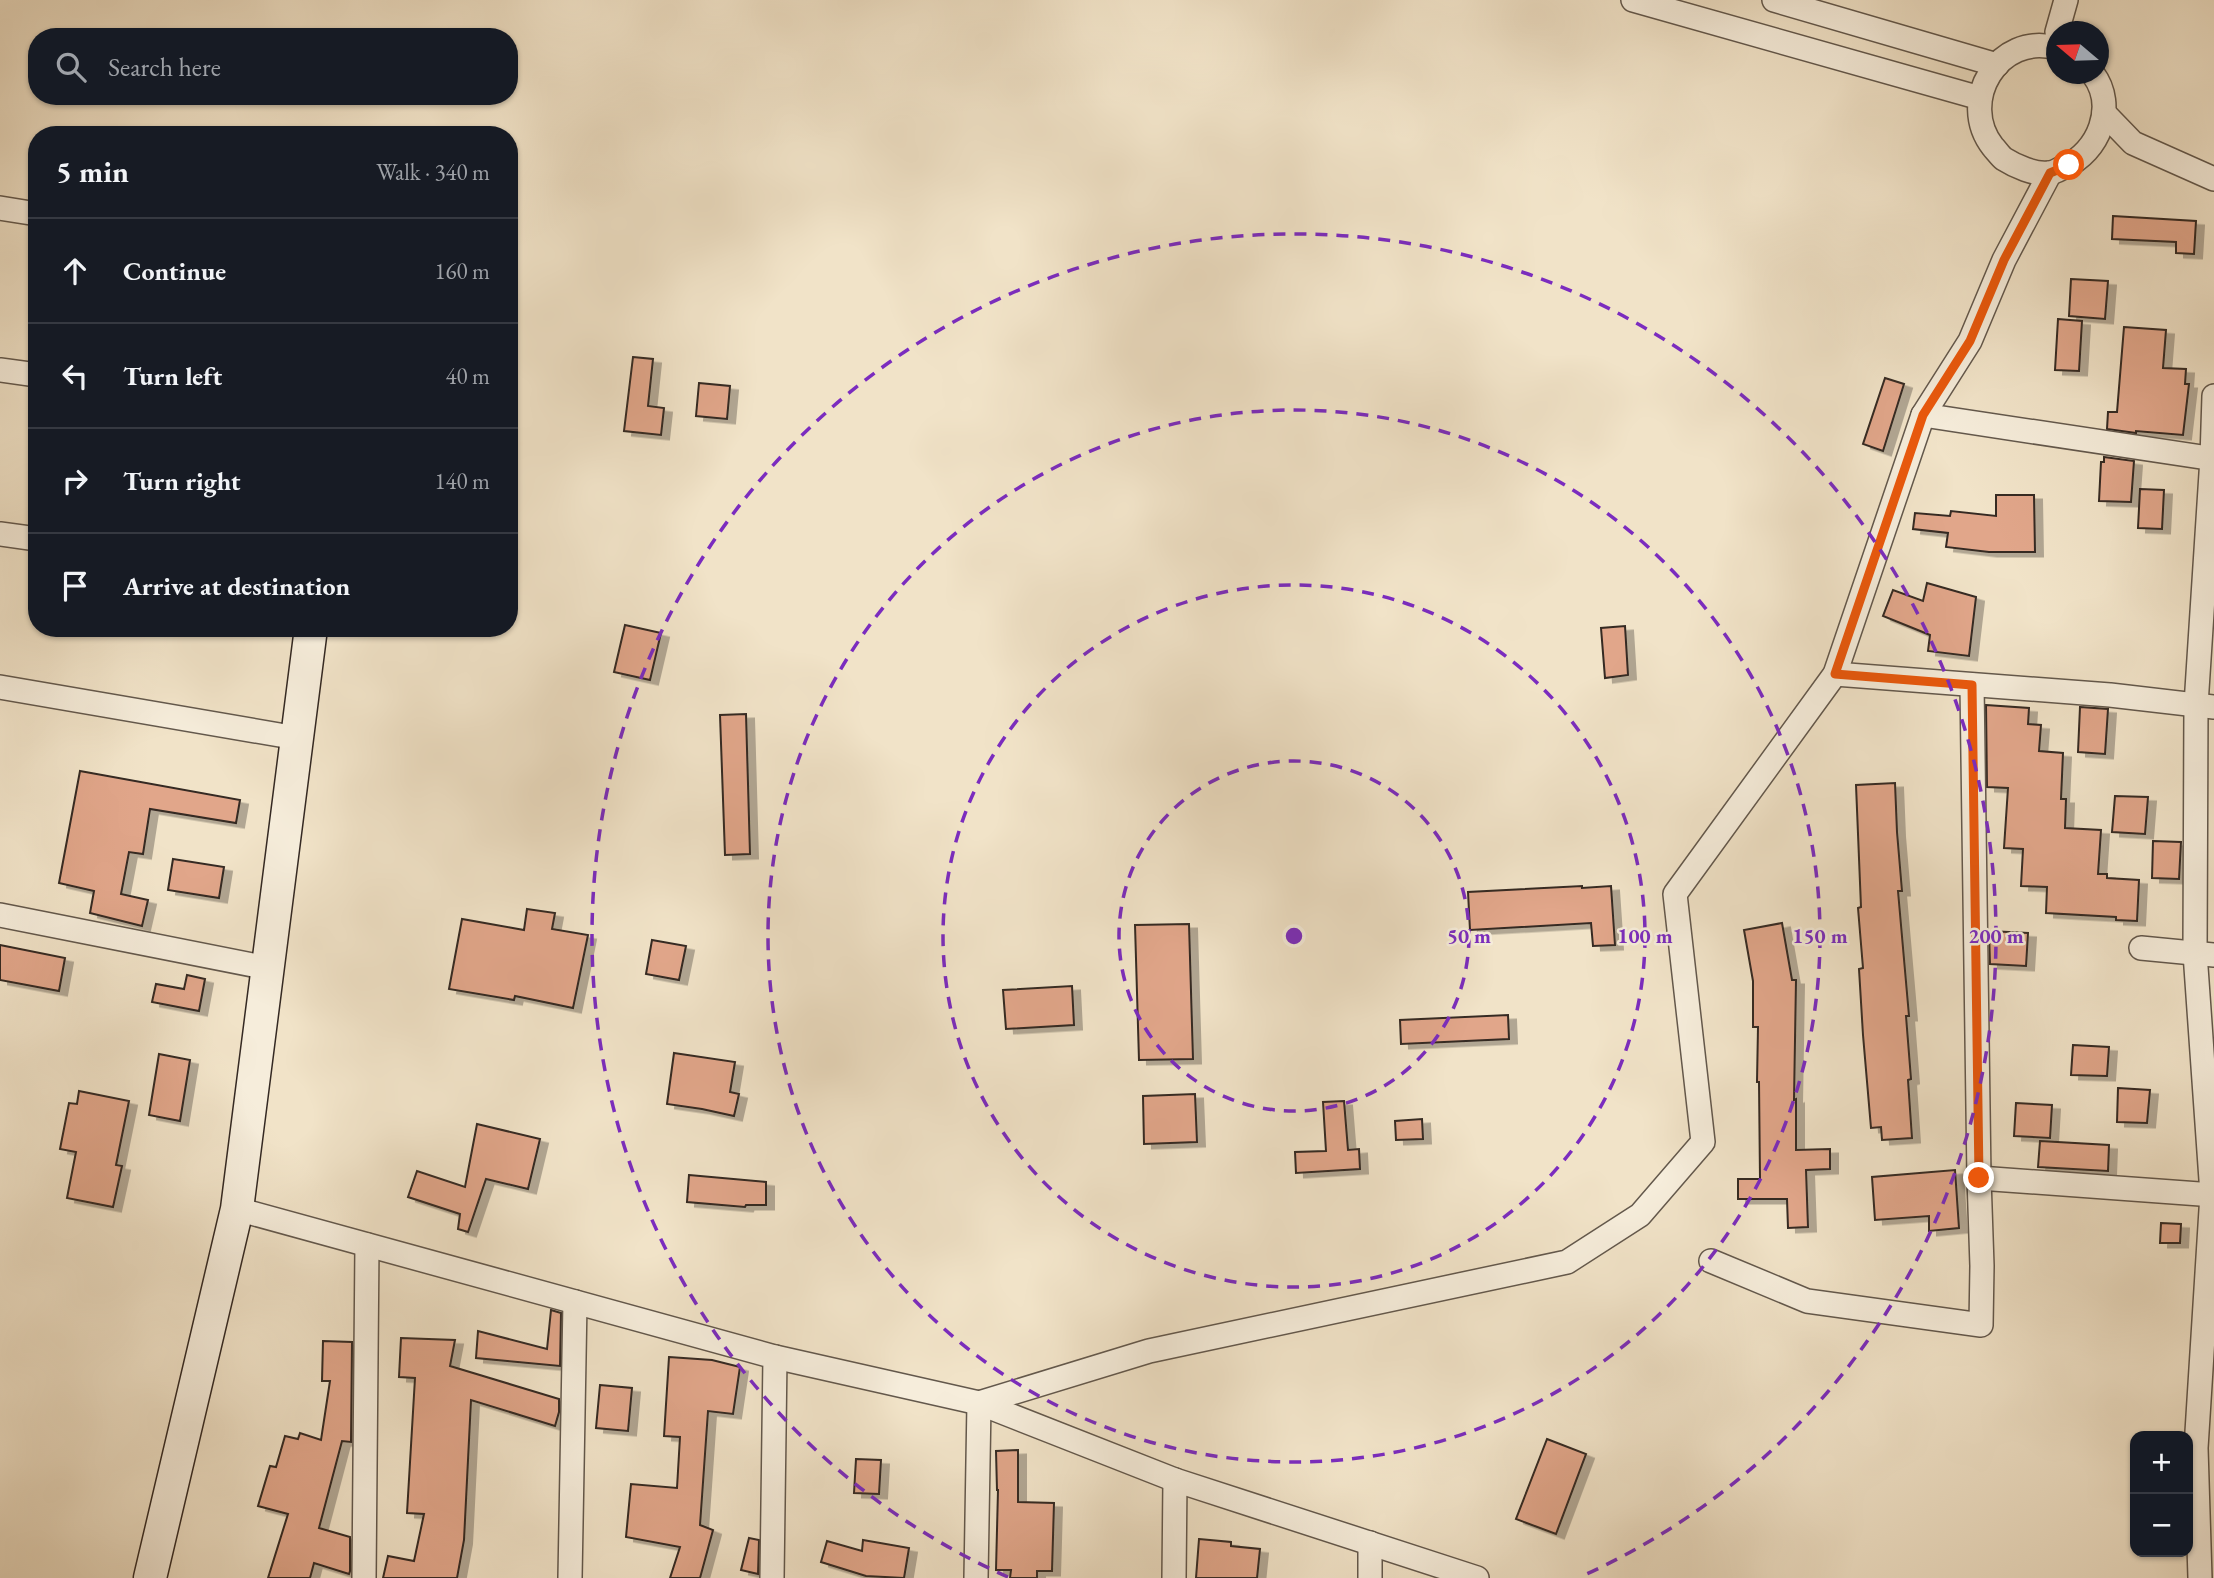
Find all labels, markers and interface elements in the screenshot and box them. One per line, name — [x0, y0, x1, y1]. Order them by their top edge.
north arrow — [2046, 21, 2109, 84]
search box — [28, 28, 518, 105]
icon: search — [52, 48, 90, 86]
text: Search here — [108, 50, 221, 84]
route start — [2053, 149, 2084, 180]
text: 5 min — [56, 152, 129, 191]
text: Walk · 340 m — [376, 157, 490, 187]
icon: ahead — [56, 252, 94, 290]
text: Continue — [123, 254, 226, 288]
text: 160 m — [434, 256, 490, 286]
icon: left — [56, 357, 94, 395]
text: Turn left — [123, 359, 222, 393]
text: 40 m — [445, 361, 490, 391]
icon: right — [56, 462, 94, 500]
text: Turn right — [123, 464, 241, 498]
text: 140 m — [434, 466, 490, 496]
icon: arrive — [56, 567, 94, 605]
text: Arrive at destination — [123, 569, 350, 603]
text: 50 m — [1447, 922, 1491, 949]
text: 100 m — [1617, 922, 1673, 949]
text: 150 m — [1792, 922, 1848, 949]
text: 200 m — [1968, 922, 2024, 949]
centre of rings — [1282, 924, 1306, 948]
route end — [1963, 1162, 1994, 1193]
map controls — [2130, 1431, 2193, 1557]
button: + — [2130, 1431, 2193, 1494]
button: − — [2130, 1494, 2193, 1557]

